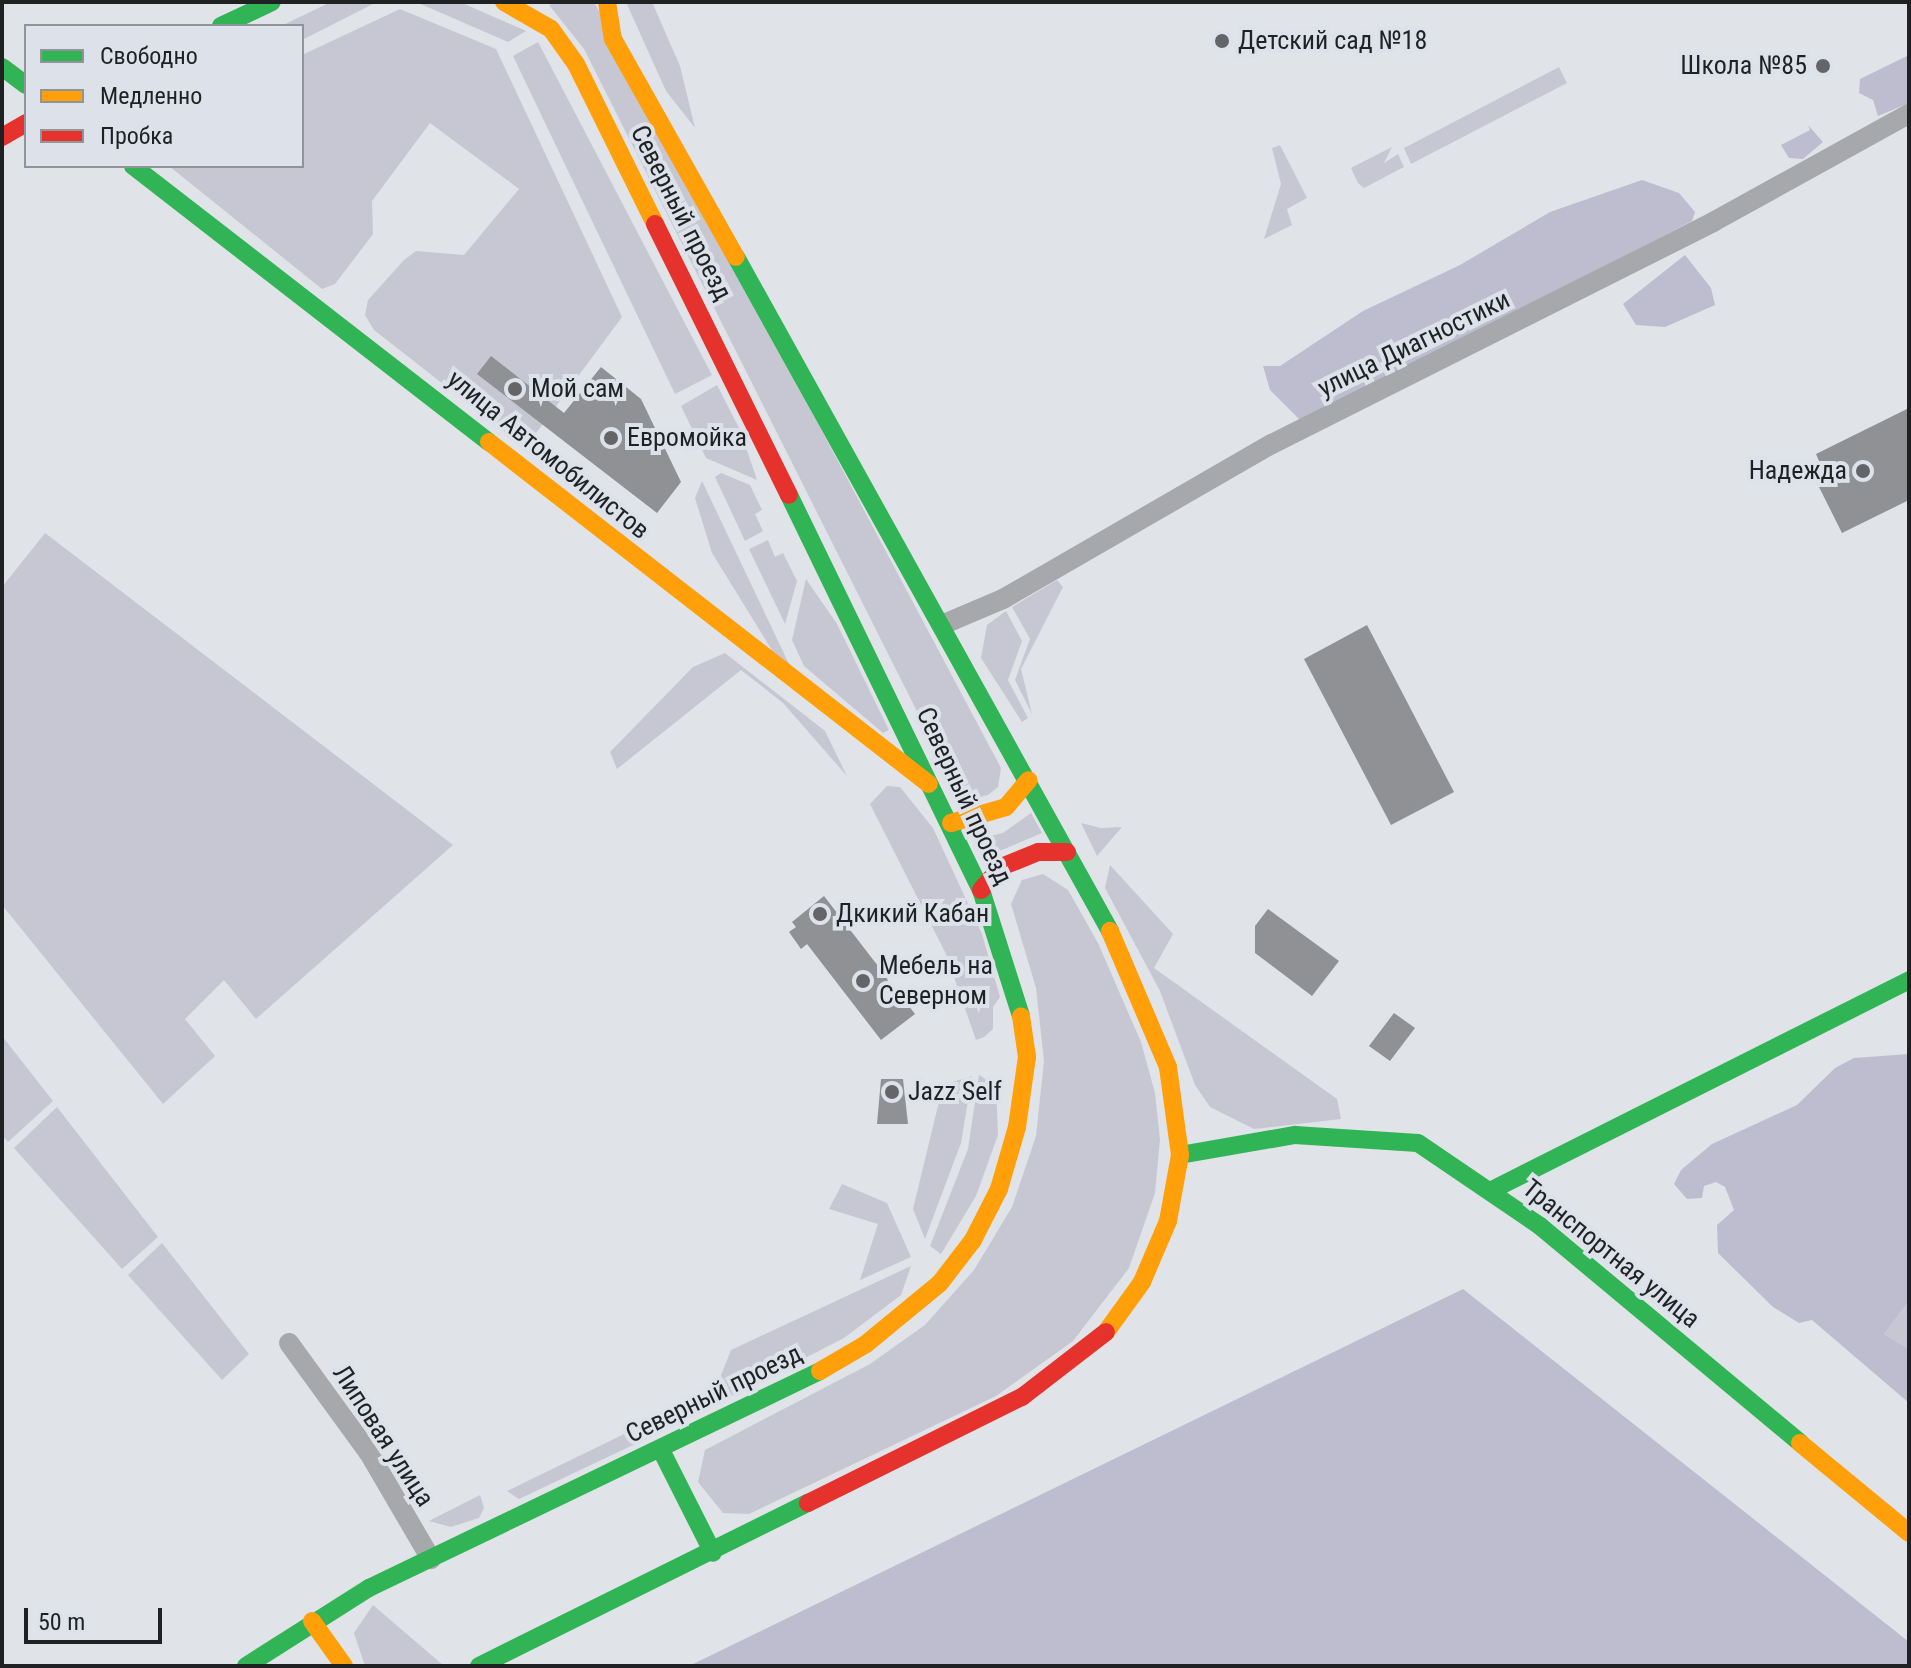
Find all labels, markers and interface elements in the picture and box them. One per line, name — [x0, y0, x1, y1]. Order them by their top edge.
legend — [24, 24, 304, 168]
place label: Детский сад №18 — [1238, 25, 1427, 57]
marker: Детский сад №18 — [1213, 32, 1231, 50]
text: Свободно — [100, 42, 198, 70]
place label: Школа №85 — [1680, 50, 1807, 82]
marker: Школа №85 — [1814, 57, 1832, 75]
text: Медленно — [100, 82, 202, 110]
street label: Северный проезд — [624, 120, 738, 306]
text: Пробка — [100, 122, 173, 150]
street label: улица Диагностики — [1313, 284, 1515, 404]
street label: улица Автомобилистов — [441, 364, 655, 546]
place label: Мой сам — [531, 373, 624, 405]
marker: Мой сам — [506, 380, 524, 398]
place label: Евромойка — [627, 422, 747, 454]
marker: Евромойка — [602, 429, 620, 447]
place label: Надежда — [1749, 455, 1847, 487]
marker: Надежда — [1854, 462, 1872, 480]
street label: Северный проезд — [909, 702, 1019, 890]
place label: Дкикий Кабан — [836, 898, 989, 930]
marker: Дкикий Кабан — [811, 905, 829, 923]
place label: Мебель на Северном — [879, 950, 993, 1012]
marker: Мебель на Северном — [854, 972, 872, 990]
place label: Jazz Self — [908, 1076, 1002, 1108]
marker: Jazz Self — [883, 1083, 901, 1101]
street label: Транспортная улица — [1516, 1173, 1706, 1335]
street label: Северный проезд — [621, 1338, 807, 1450]
street label: Липовая улица — [326, 1359, 440, 1513]
scale bar — [28, 1592, 166, 1642]
text: 50 m — [38, 1608, 85, 1636]

